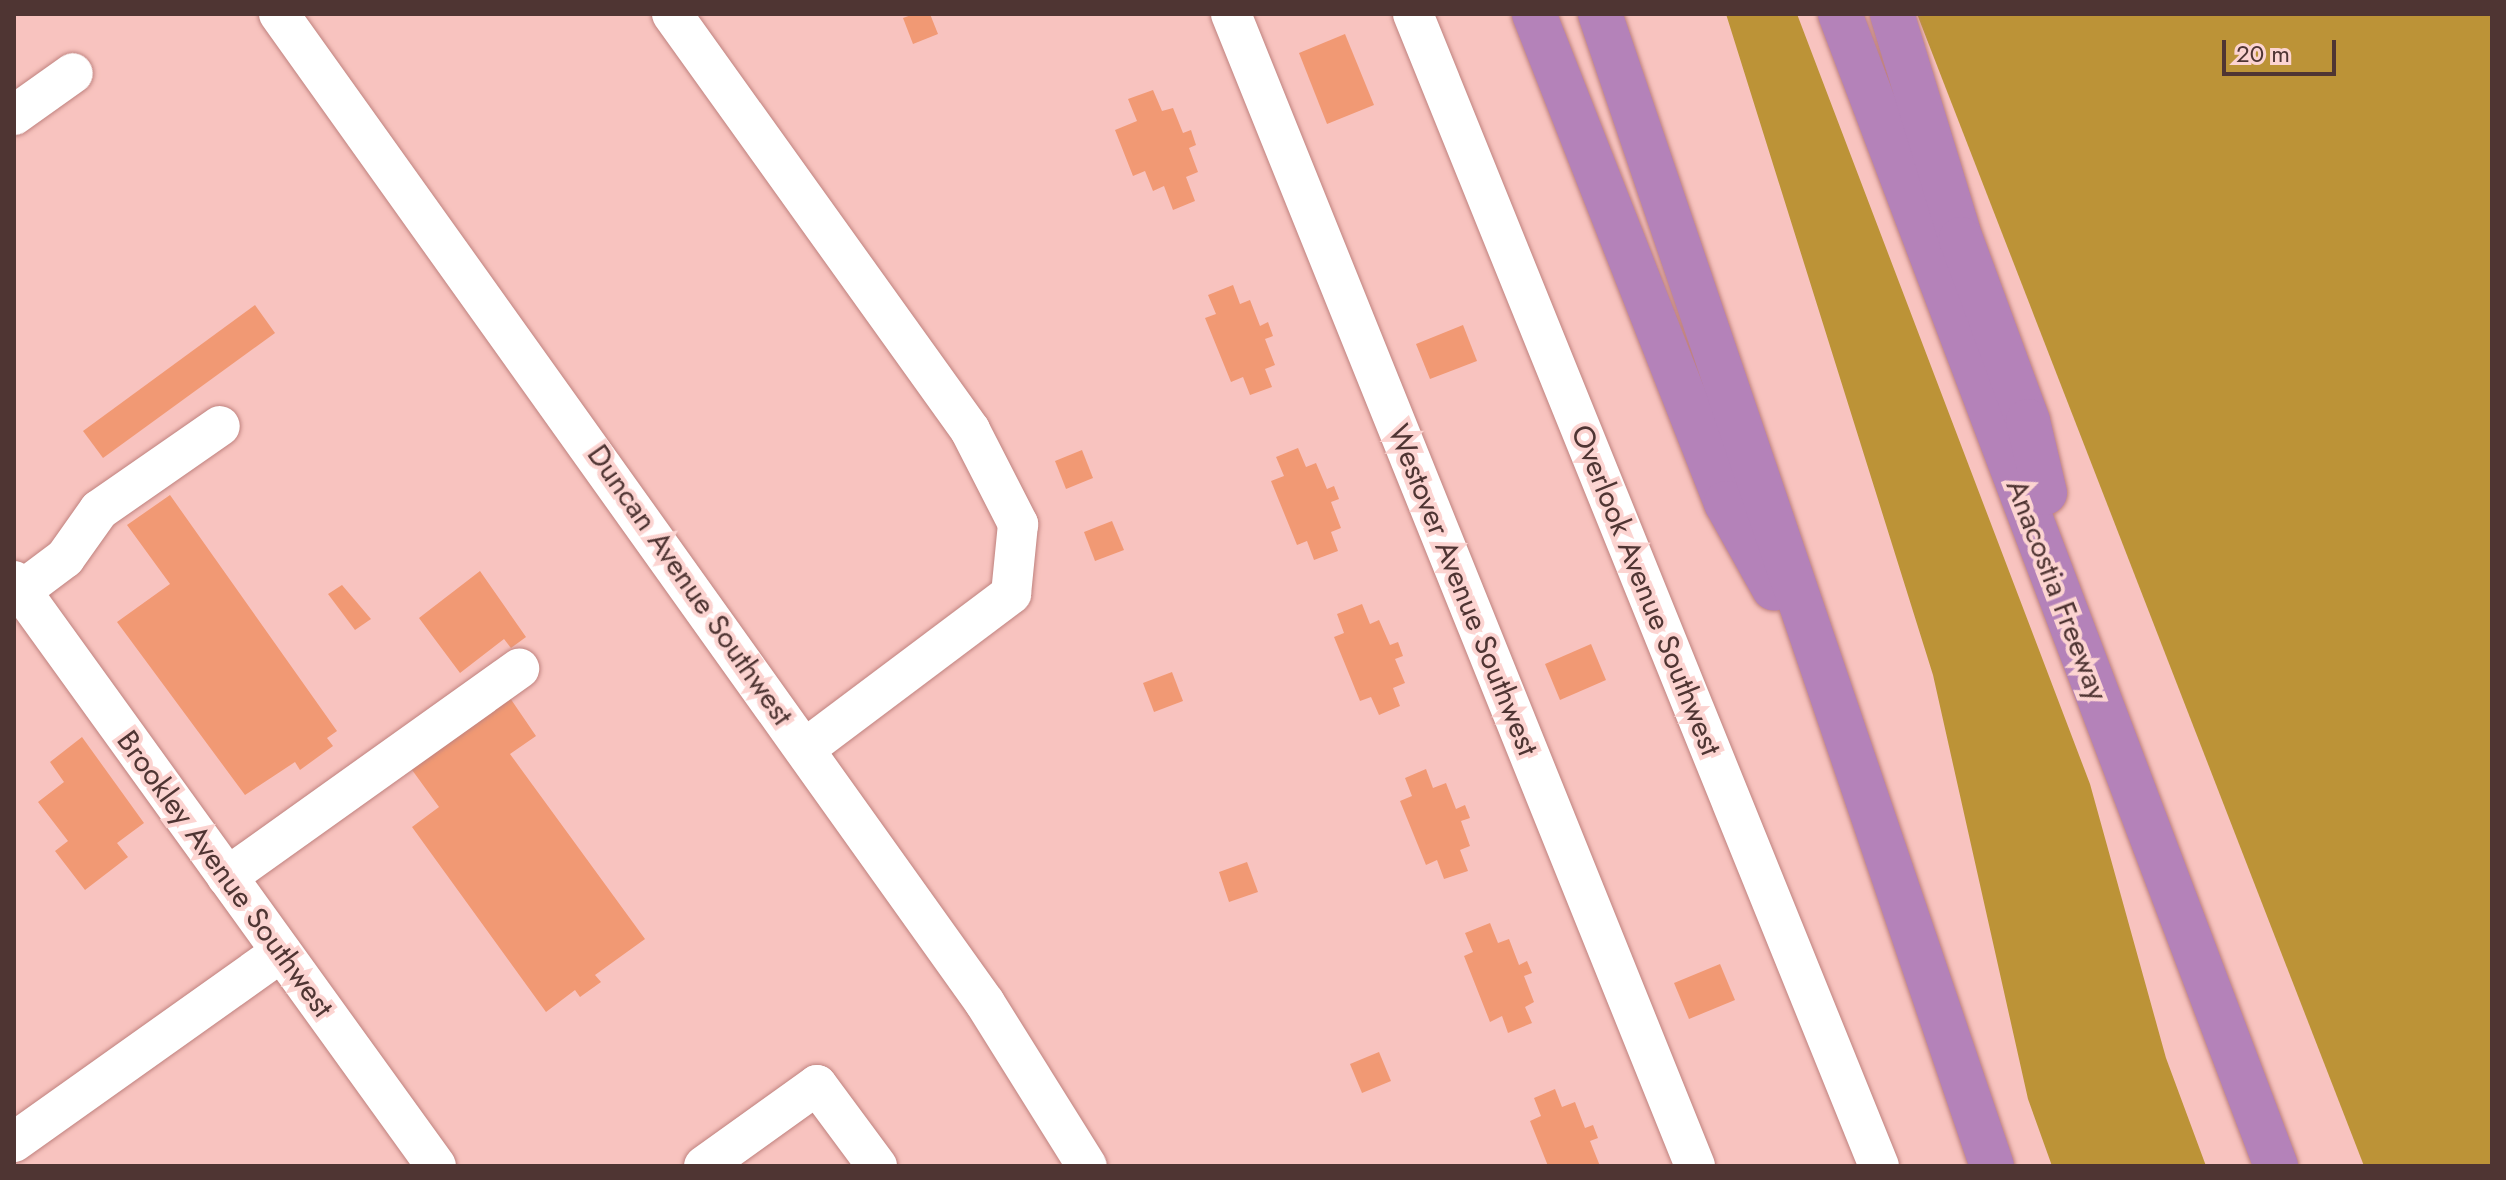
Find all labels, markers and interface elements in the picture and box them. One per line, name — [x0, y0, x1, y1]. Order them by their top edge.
scale bar — [2226, 24, 2340, 74]
text: 20 m — [2236, 36, 2290, 71]
street label: Westover Avenue Southwest — [1380, 419, 1546, 761]
street label: Overlook Avenue Southwest — [1563, 420, 1729, 760]
street label: Duncan Avenue Southwest — [579, 438, 801, 732]
street label: Anacostia Freeway — [1998, 474, 2116, 706]
street label: Brookley Avenue Southwest — [109, 724, 341, 1024]

